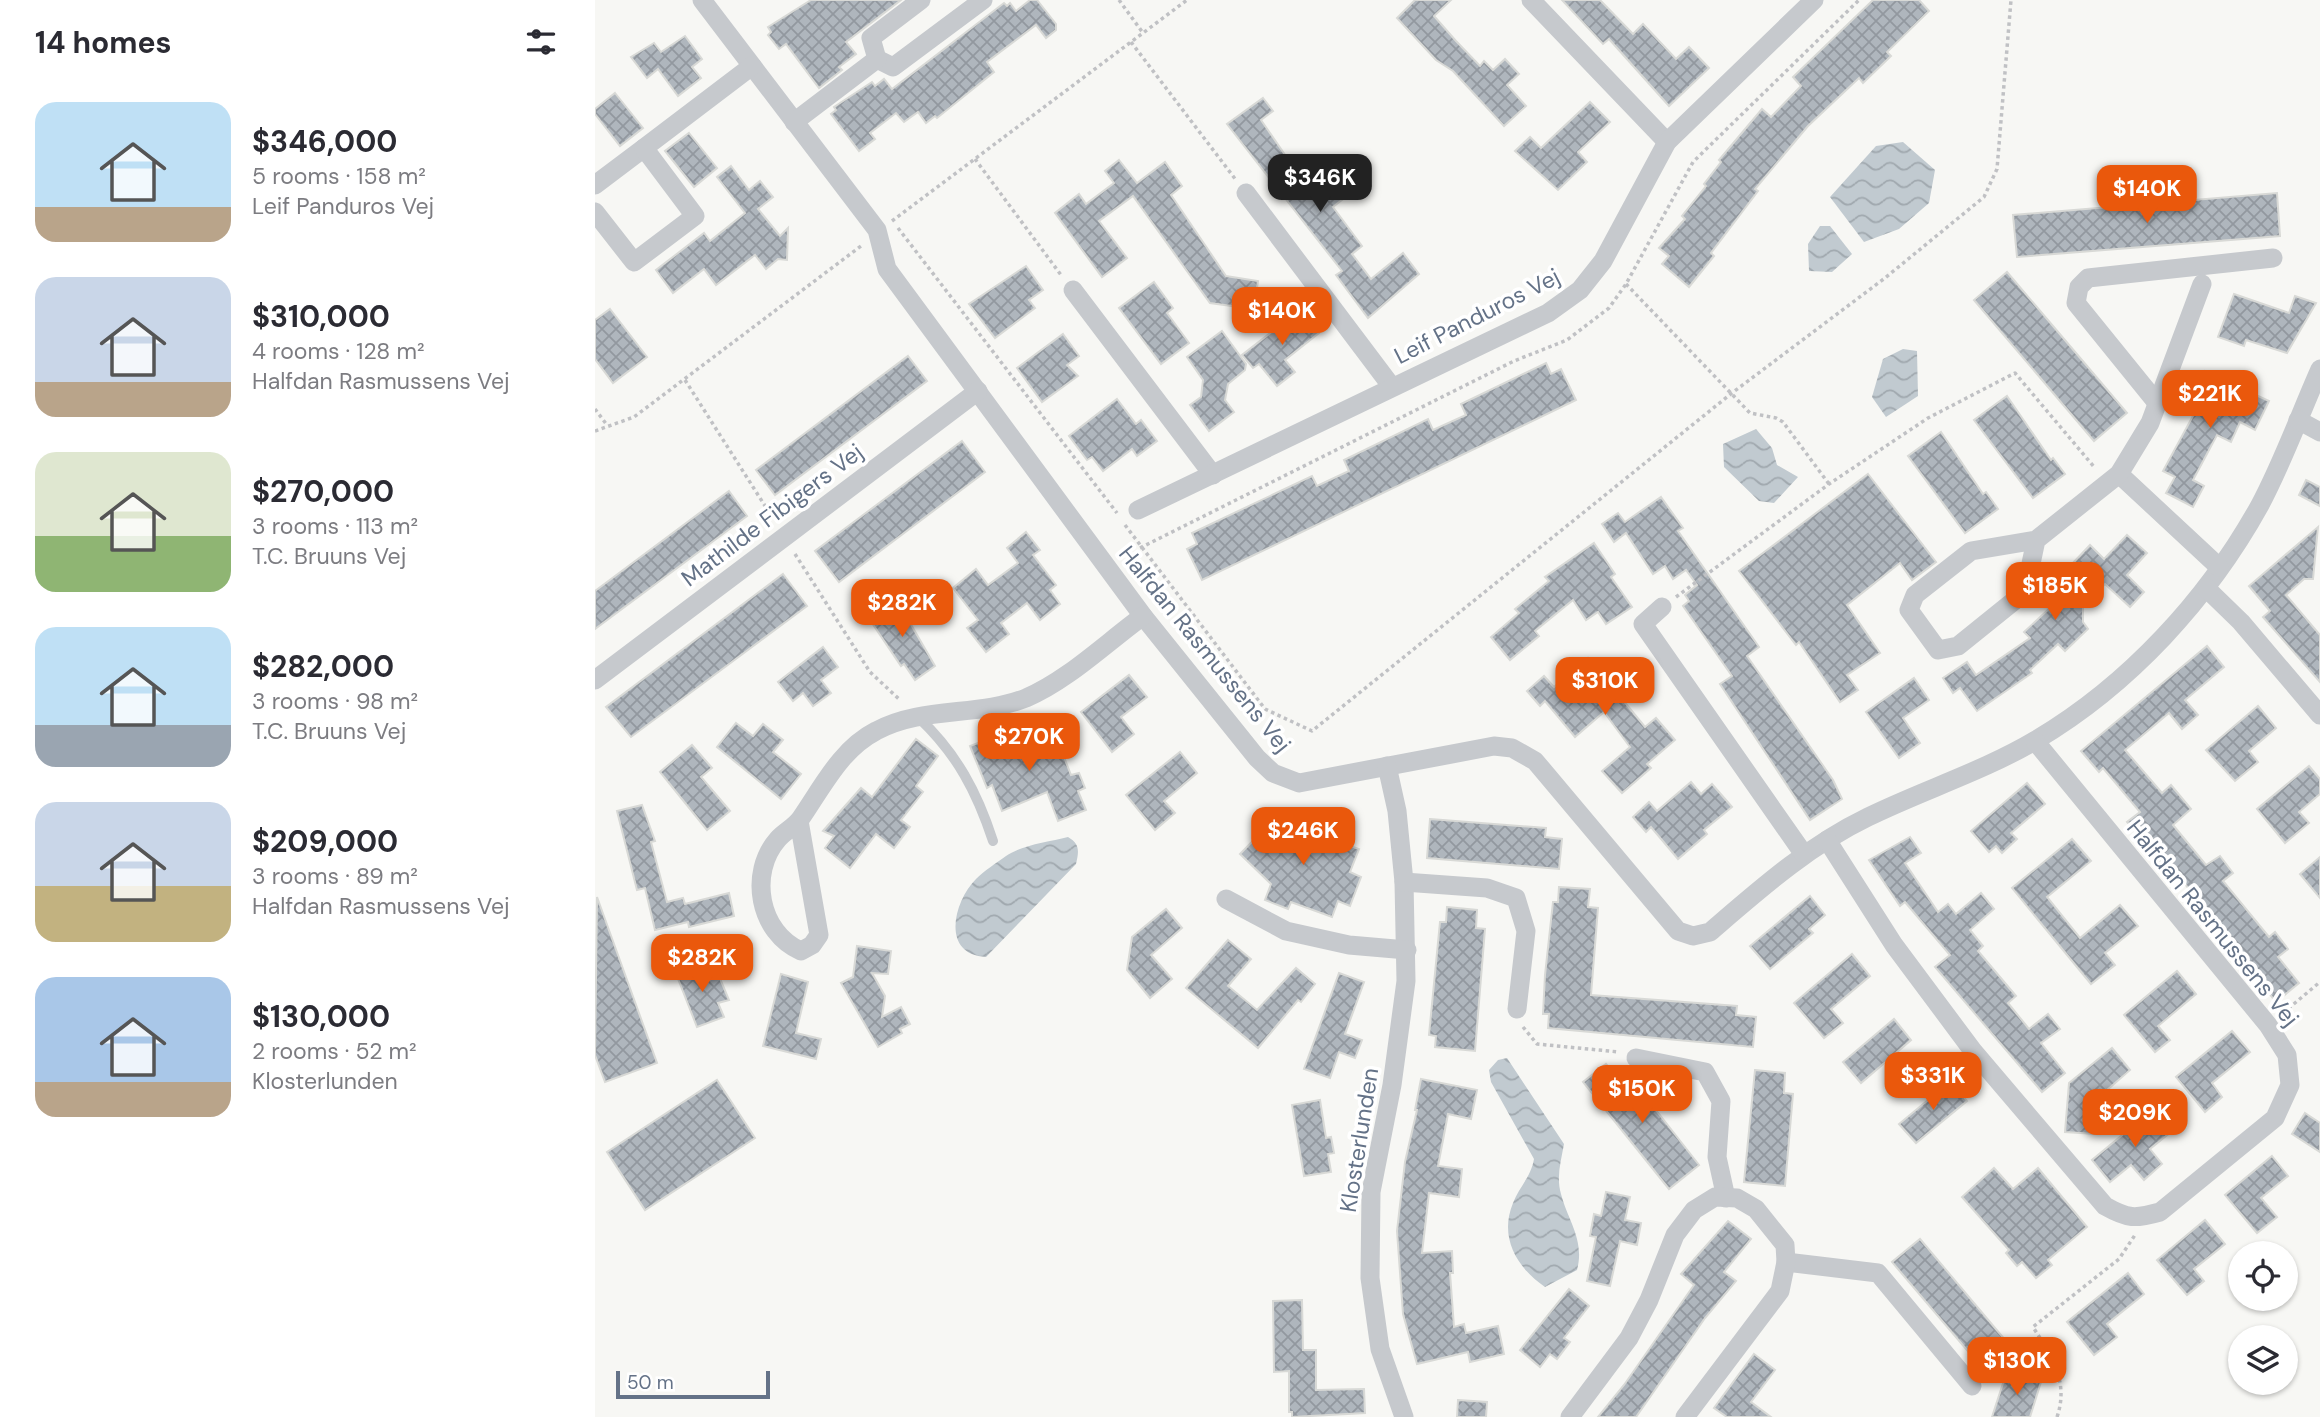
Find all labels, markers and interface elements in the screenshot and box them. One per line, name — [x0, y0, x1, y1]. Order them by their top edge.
text: 14 homes — [35, 23, 172, 62]
icon: filters — [522, 23, 560, 61]
text: $346,000 — [252, 122, 397, 161]
icon: home — [91, 130, 175, 214]
pin: $346K — [1271, 154, 1369, 214]
text: 5 rooms · 158 m² — [252, 161, 426, 191]
text: $346K — [1284, 162, 1356, 192]
pin: $140K — [2098, 166, 2196, 225]
text: $140K — [2113, 173, 2181, 203]
text: Leif Panduros Vej — [252, 191, 434, 221]
street label: Leif Panduros Vej — [1389, 261, 1565, 371]
pin: $140K — [1233, 288, 1331, 347]
text: $140K — [1248, 295, 1316, 325]
text: $310,000 — [252, 297, 390, 336]
icon: home — [91, 305, 175, 389]
text: 4 rooms · 128 m² — [252, 336, 424, 366]
text: Halfdan Rasmussens Vej — [252, 366, 510, 396]
pin: $221K — [2161, 370, 2259, 430]
text: $221K — [2178, 378, 2242, 408]
street label: Mathilde Fibigers Vej — [675, 437, 869, 593]
text: $270,000 — [252, 472, 394, 511]
icon: home — [91, 480, 175, 564]
text: 3 rooms · 113 m² — [252, 511, 418, 541]
street label: Halfdan Rasmussens Vej — [1112, 539, 1298, 759]
text: T.C. Bruuns Vej — [252, 541, 406, 571]
pin: $185K — [2006, 562, 2104, 622]
text: $185K — [2022, 570, 2088, 600]
pin: $282K — [853, 580, 951, 639]
text: $282K — [867, 587, 937, 617]
text: $282,000 — [252, 647, 394, 686]
icon: home — [91, 655, 175, 739]
pin: $310K — [1556, 658, 1654, 717]
text: $310K — [1571, 665, 1639, 695]
text: 3 rooms · 98 m² — [252, 686, 418, 716]
pin: $270K — [980, 714, 1078, 773]
text: T.C. Bruuns Vej — [252, 716, 406, 746]
text: $270K — [994, 721, 1064, 751]
pin: $246K — [1254, 808, 1352, 867]
street label: Halfdan Rasmussens Vej — [2120, 813, 2306, 1033]
text: $246K — [1267, 815, 1339, 845]
text: $209,000 — [252, 822, 398, 861]
icon: home — [91, 830, 175, 914]
text: 3 rooms · 89 m² — [252, 861, 418, 891]
text: Halfdan Rasmussens Vej — [252, 891, 510, 921]
pin: $282K — [653, 934, 751, 994]
text: $282K — [667, 942, 737, 972]
text: $130,000 — [252, 997, 390, 1036]
icon: home — [91, 1005, 175, 1089]
text: 2 rooms · 52 m² — [252, 1036, 417, 1066]
pin: $331K — [1884, 1052, 1982, 1112]
text: $331K — [1901, 1060, 1965, 1090]
text: Klosterlunden — [252, 1066, 398, 1096]
street label: Klosterlunden — [1333, 1066, 1385, 1214]
pin: $150K — [1593, 1066, 1691, 1125]
text: $150K — [1608, 1073, 1676, 1103]
pin: $209K — [2086, 1090, 2184, 1149]
text: $209K — [2099, 1097, 2171, 1127]
map controls — [2228, 1241, 2298, 1395]
button: locate — [2228, 1241, 2298, 1311]
button: layers — [2228, 1325, 2298, 1395]
pin: $130K — [1968, 1338, 2066, 1397]
text: $130K — [1983, 1345, 2051, 1375]
scale bar — [616, 1368, 770, 1400]
text: 50 m — [627, 1370, 674, 1395]

